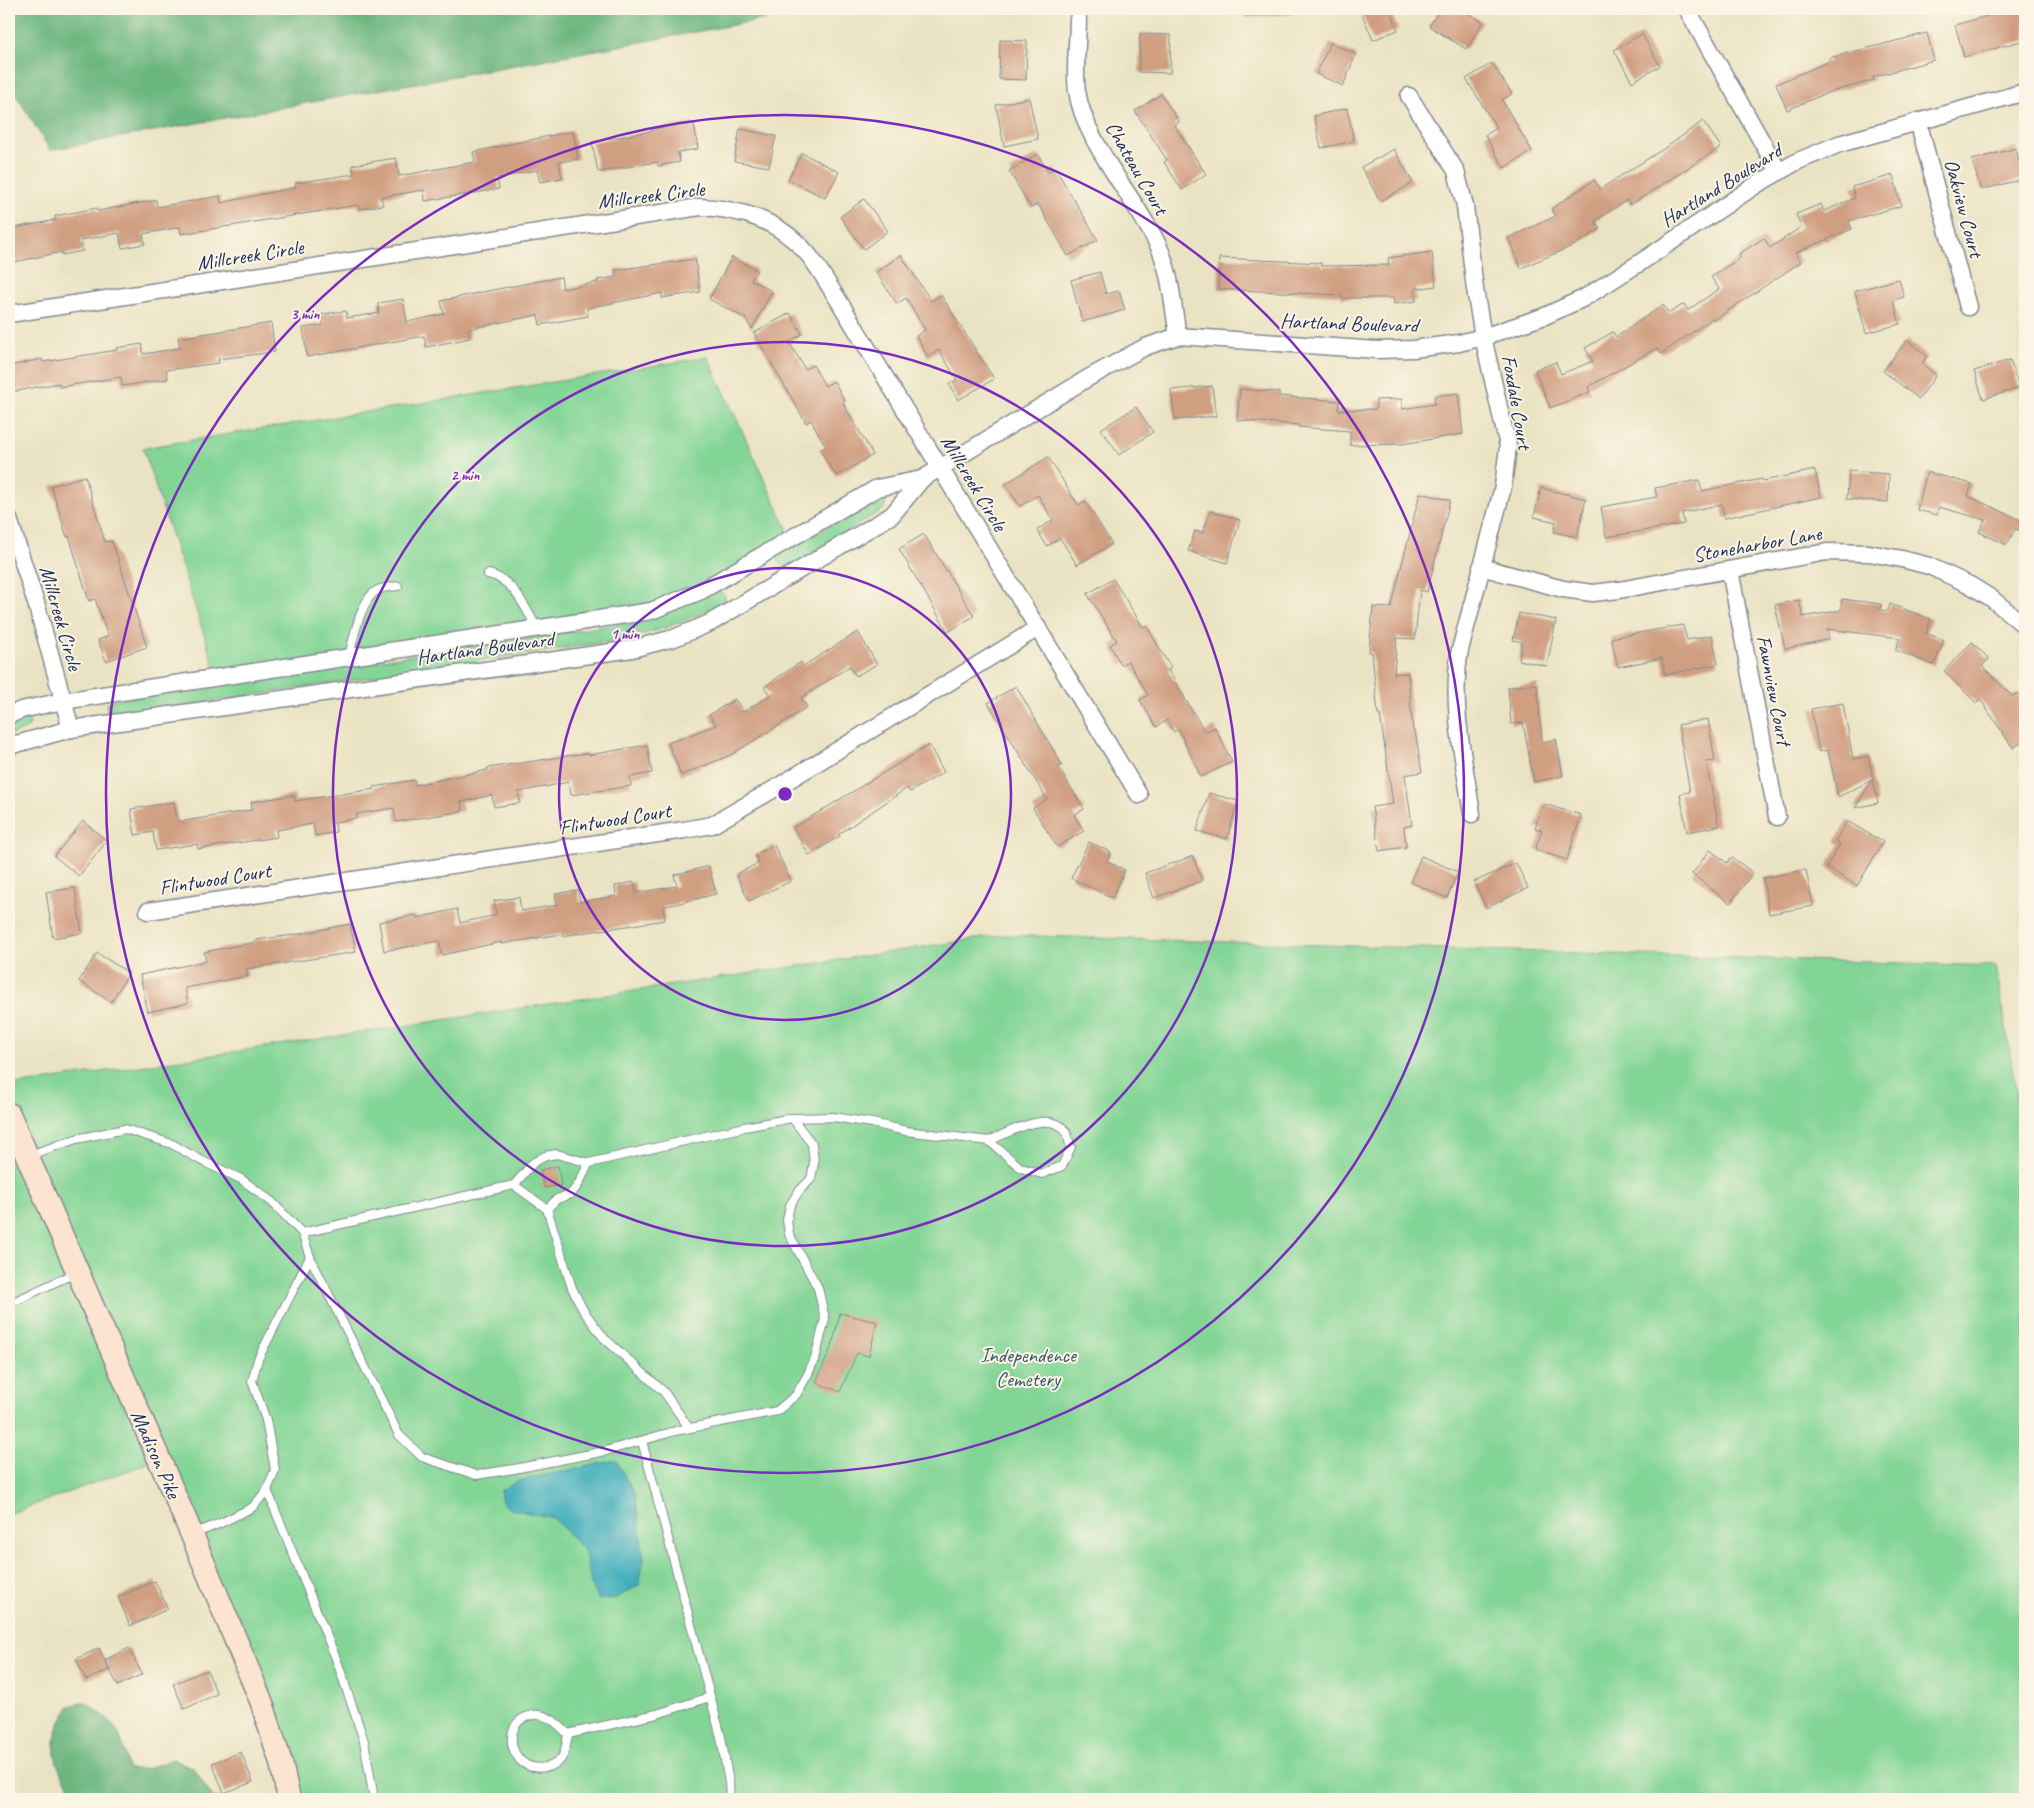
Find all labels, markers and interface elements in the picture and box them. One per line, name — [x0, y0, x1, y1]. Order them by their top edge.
street label: Chateau Court — [1100, 117, 1175, 221]
street label: Hartland Boulevard — [1656, 136, 1789, 233]
street label: Oakview Court — [1938, 156, 1990, 262]
street label: Millcreek Circle — [596, 175, 707, 214]
street label: Millcreek Circle — [195, 234, 306, 276]
text: 3 min — [291, 305, 320, 324]
street label: Hartland Boulevard — [1280, 308, 1421, 338]
street label: Foxdale Court — [1496, 353, 1538, 453]
street label: Millcreek Circle — [935, 430, 1013, 537]
text: 2 min — [451, 466, 480, 485]
street label: Stoneharbor Lane — [1691, 520, 1824, 568]
street label: Millcreek Circle — [34, 563, 89, 674]
street label: Hartland Boulevard — [415, 625, 558, 670]
text: 1 min — [611, 625, 640, 644]
street label: Fawnview Court — [1751, 633, 1798, 750]
centre of rings — [776, 785, 794, 803]
street label: Flintwood Court — [557, 797, 675, 841]
street label: Flintwood Court — [157, 857, 275, 901]
park label: Independence Cemetery — [980, 1342, 1078, 1392]
street label: Madison Pike — [125, 1406, 187, 1503]

